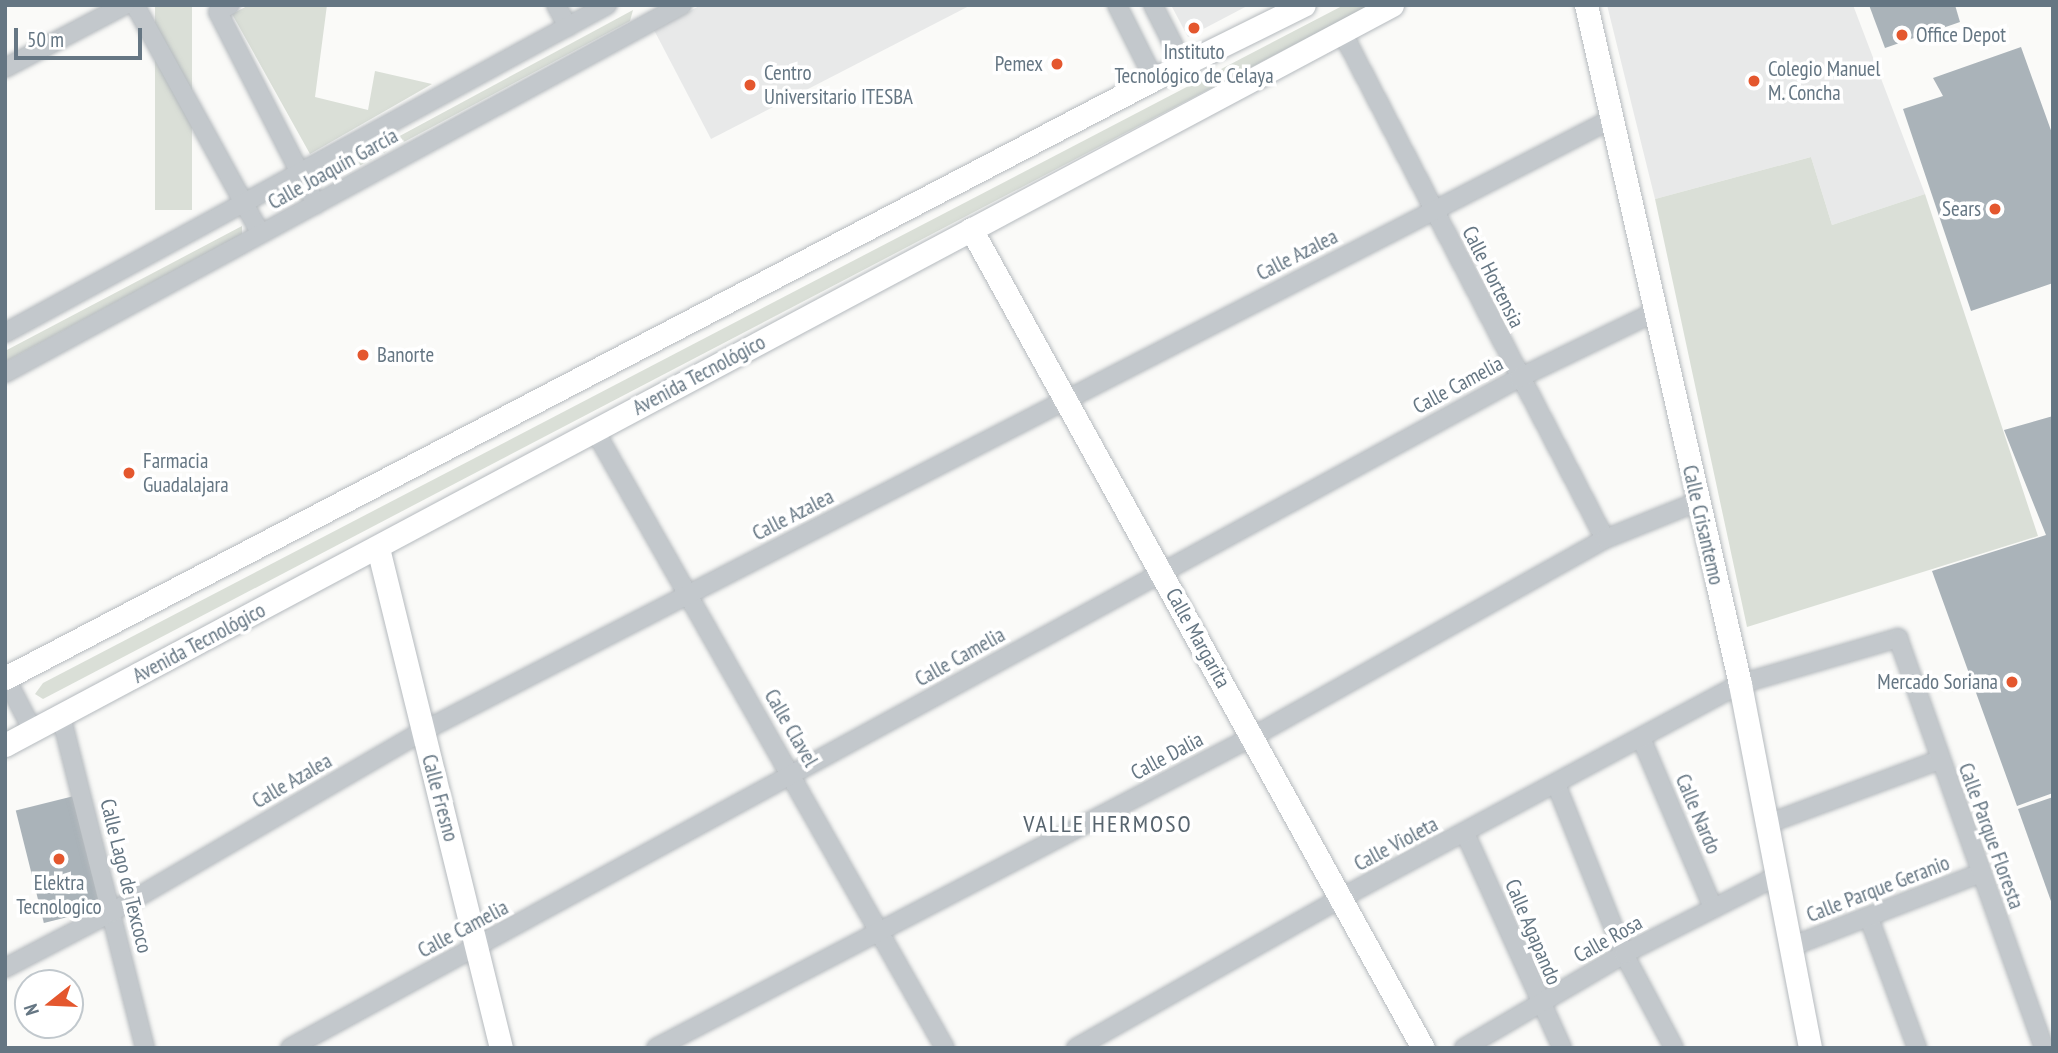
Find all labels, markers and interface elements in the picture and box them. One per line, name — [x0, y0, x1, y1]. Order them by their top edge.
scale bar — [18, 14, 145, 58]
marker: Instituto Tecnológico de Celaya — [1186, 20, 1202, 36]
place label: Office Depot — [1916, 22, 2006, 48]
text: 50 m — [27, 26, 64, 53]
marker: Office Depot — [1894, 27, 1910, 43]
place label: Instituto Tecnológico de Celaya — [1114, 39, 1274, 89]
place label: Pemex — [995, 51, 1043, 77]
marker: Pemex — [1049, 56, 1065, 72]
place label: Colegio Manuel M. Concha — [1768, 56, 1880, 106]
place label: Centro Universitario ITESBA — [764, 60, 913, 110]
marker: Colegio Manuel M. Concha — [1746, 73, 1762, 89]
marker: Centro Universitario ITESBA — [742, 77, 758, 93]
street label: Calle Joaquín García — [264, 123, 402, 215]
place label: Sears — [1942, 196, 1981, 222]
marker: Sears — [1987, 201, 2003, 217]
street label: Calle Hortensia — [1457, 222, 1529, 332]
street label: Calle Azalea — [1252, 224, 1342, 286]
street label: Avenida Tecnológico — [628, 329, 770, 421]
place label: Banorte — [377, 342, 434, 368]
marker: Banorte — [355, 347, 371, 363]
street label: Calle Camelia — [1409, 351, 1507, 419]
place label: Farmacia Guadalajara — [143, 448, 229, 498]
street label: Calle Crisantemo — [1677, 463, 1729, 587]
marker: Farmacia Guadalajara — [121, 465, 137, 481]
street label: Calle Azalea — [748, 484, 838, 546]
street label: Calle Margarita — [1160, 584, 1236, 692]
street label: Avenida Tecnológico — [128, 597, 270, 689]
street label: Calle Camelia — [911, 622, 1009, 692]
place label: Mercado Soriana — [1877, 669, 1998, 695]
marker: Mercado Soriana — [2004, 674, 2020, 690]
street label: Calle Clavel — [759, 685, 823, 771]
street label: Calle Dalia — [1127, 727, 1207, 785]
street label: Calle Azalea — [248, 748, 336, 814]
street label: Calle Fresno — [416, 752, 464, 844]
street label: Calle Parque Floresta — [1953, 760, 2029, 912]
street label: Calle Nardo — [1670, 770, 1726, 858]
street label: Calle Lago de Texcoco — [95, 796, 157, 956]
district label: VALLE HERMOSO — [1025, 810, 1191, 838]
street label: Calle Violeta — [1350, 811, 1442, 877]
street label: Calle Parque Geranio — [1803, 850, 1953, 928]
marker: Elektra Tecnologico — [51, 851, 67, 867]
place label: Elektra Tecnologico — [16, 870, 102, 920]
street label: Calle Agapando — [1499, 875, 1567, 989]
street label: Calle Camelia — [414, 895, 512, 963]
street label: Calle Rosa — [1569, 910, 1647, 968]
north arrow — [14, 969, 84, 1039]
text: N — [18, 1001, 44, 1018]

